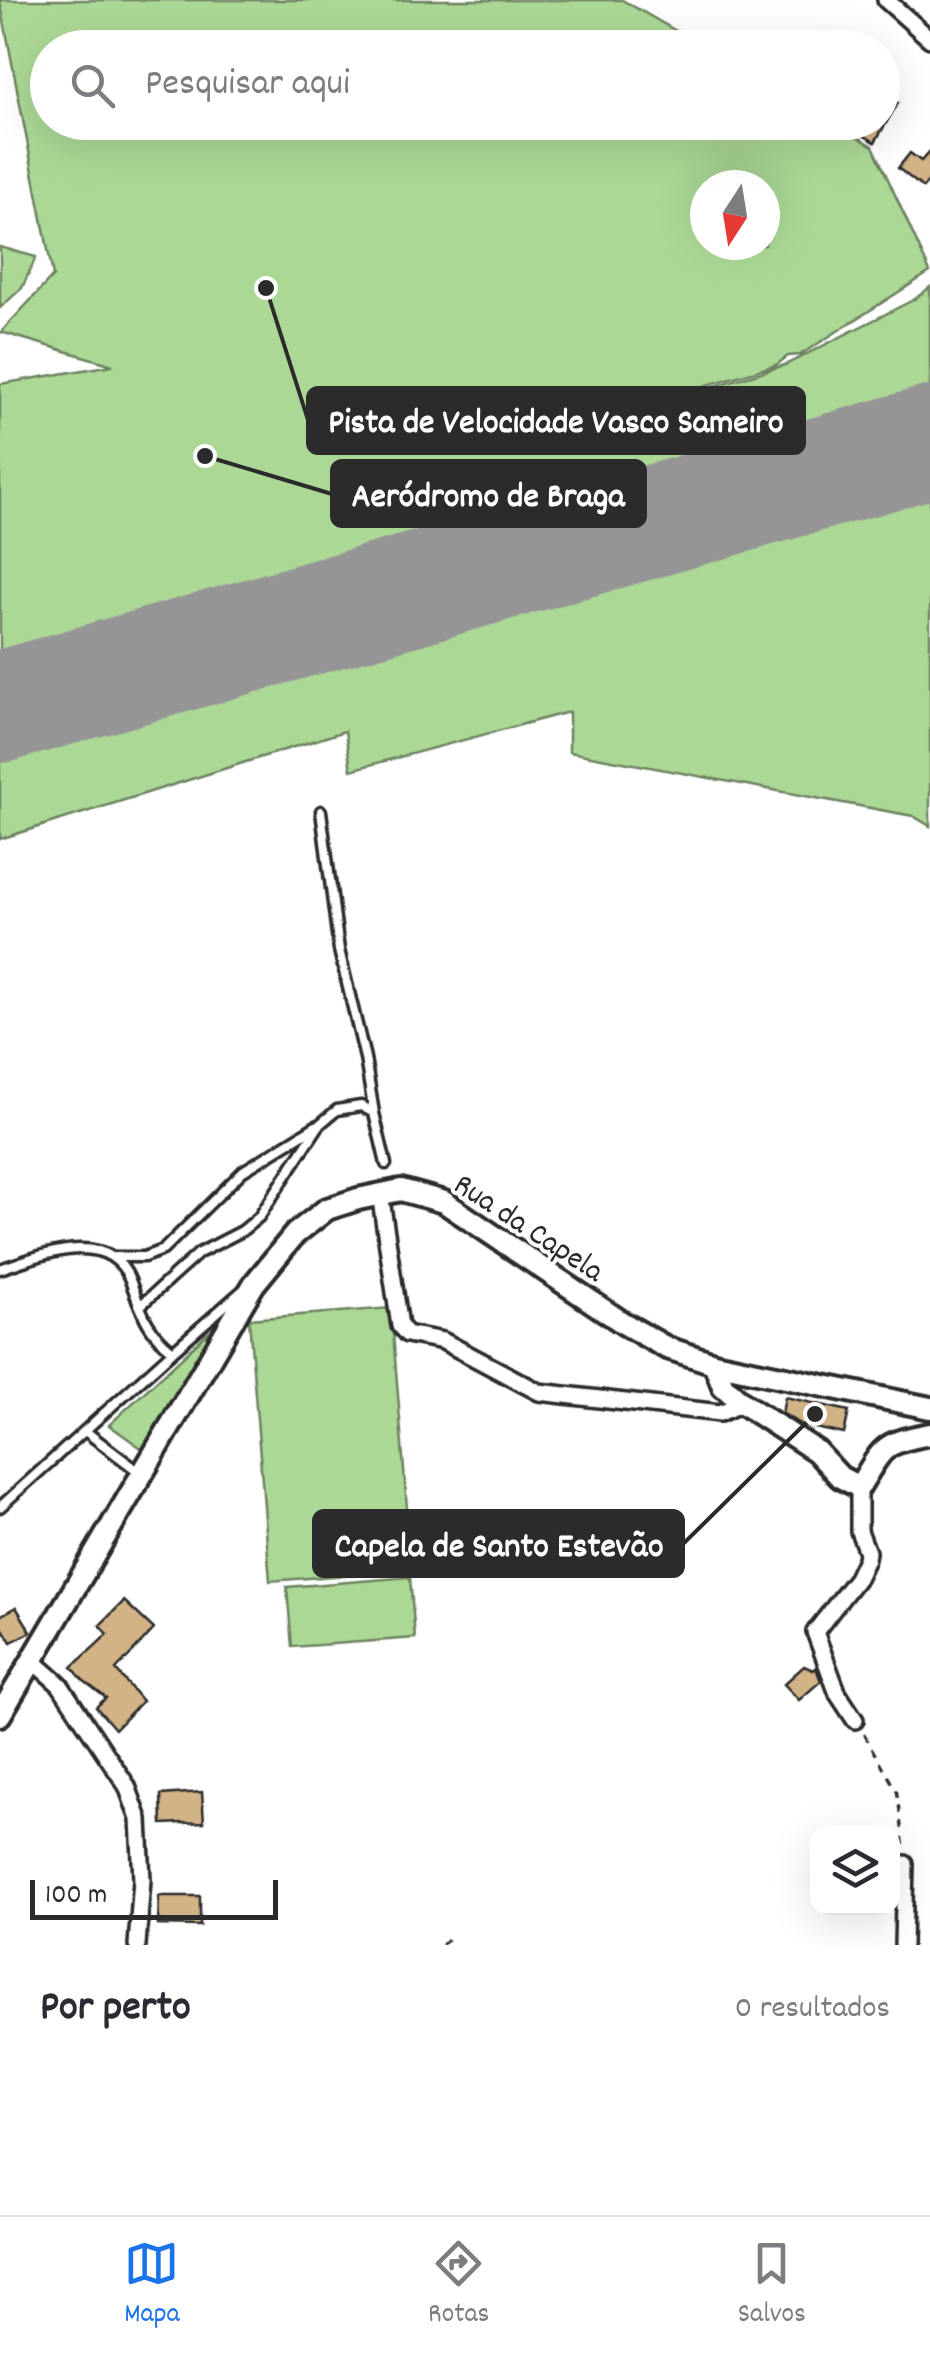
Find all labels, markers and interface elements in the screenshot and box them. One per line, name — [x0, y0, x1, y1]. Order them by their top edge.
search box — [30, 30, 900, 140]
icon: search — [65, 58, 120, 113]
text: Pesquisar aqui — [145, 58, 350, 113]
north arrow — [690, 170, 780, 260]
callout: Pista de Velocidade Vasco Sameiro — [308, 388, 804, 453]
text: Pista de Velocidade Vasco Sameiro — [328, 400, 784, 450]
callout: Aeródromo de Braga — [332, 461, 645, 526]
text: Aeródromo de Braga — [351, 474, 626, 524]
street label: Rua da Capela — [443, 1164, 612, 1297]
callout: Capela de Santo Estevão — [314, 1511, 683, 1576]
text: Capela de Santo Estevão — [335, 1524, 663, 1574]
map controls — [810, 1825, 900, 1915]
button: layers — [810, 1825, 900, 1915]
scale bar — [30, 1875, 278, 1920]
text: 100 m — [45, 1877, 107, 1917]
text: Por perto — [40, 1980, 191, 2040]
text: 0 resultados — [735, 1987, 890, 2033]
tab: Mapa — [124, 2236, 180, 2336]
tab: Rotas — [428, 2236, 489, 2336]
tab: Salvos — [738, 2236, 806, 2336]

